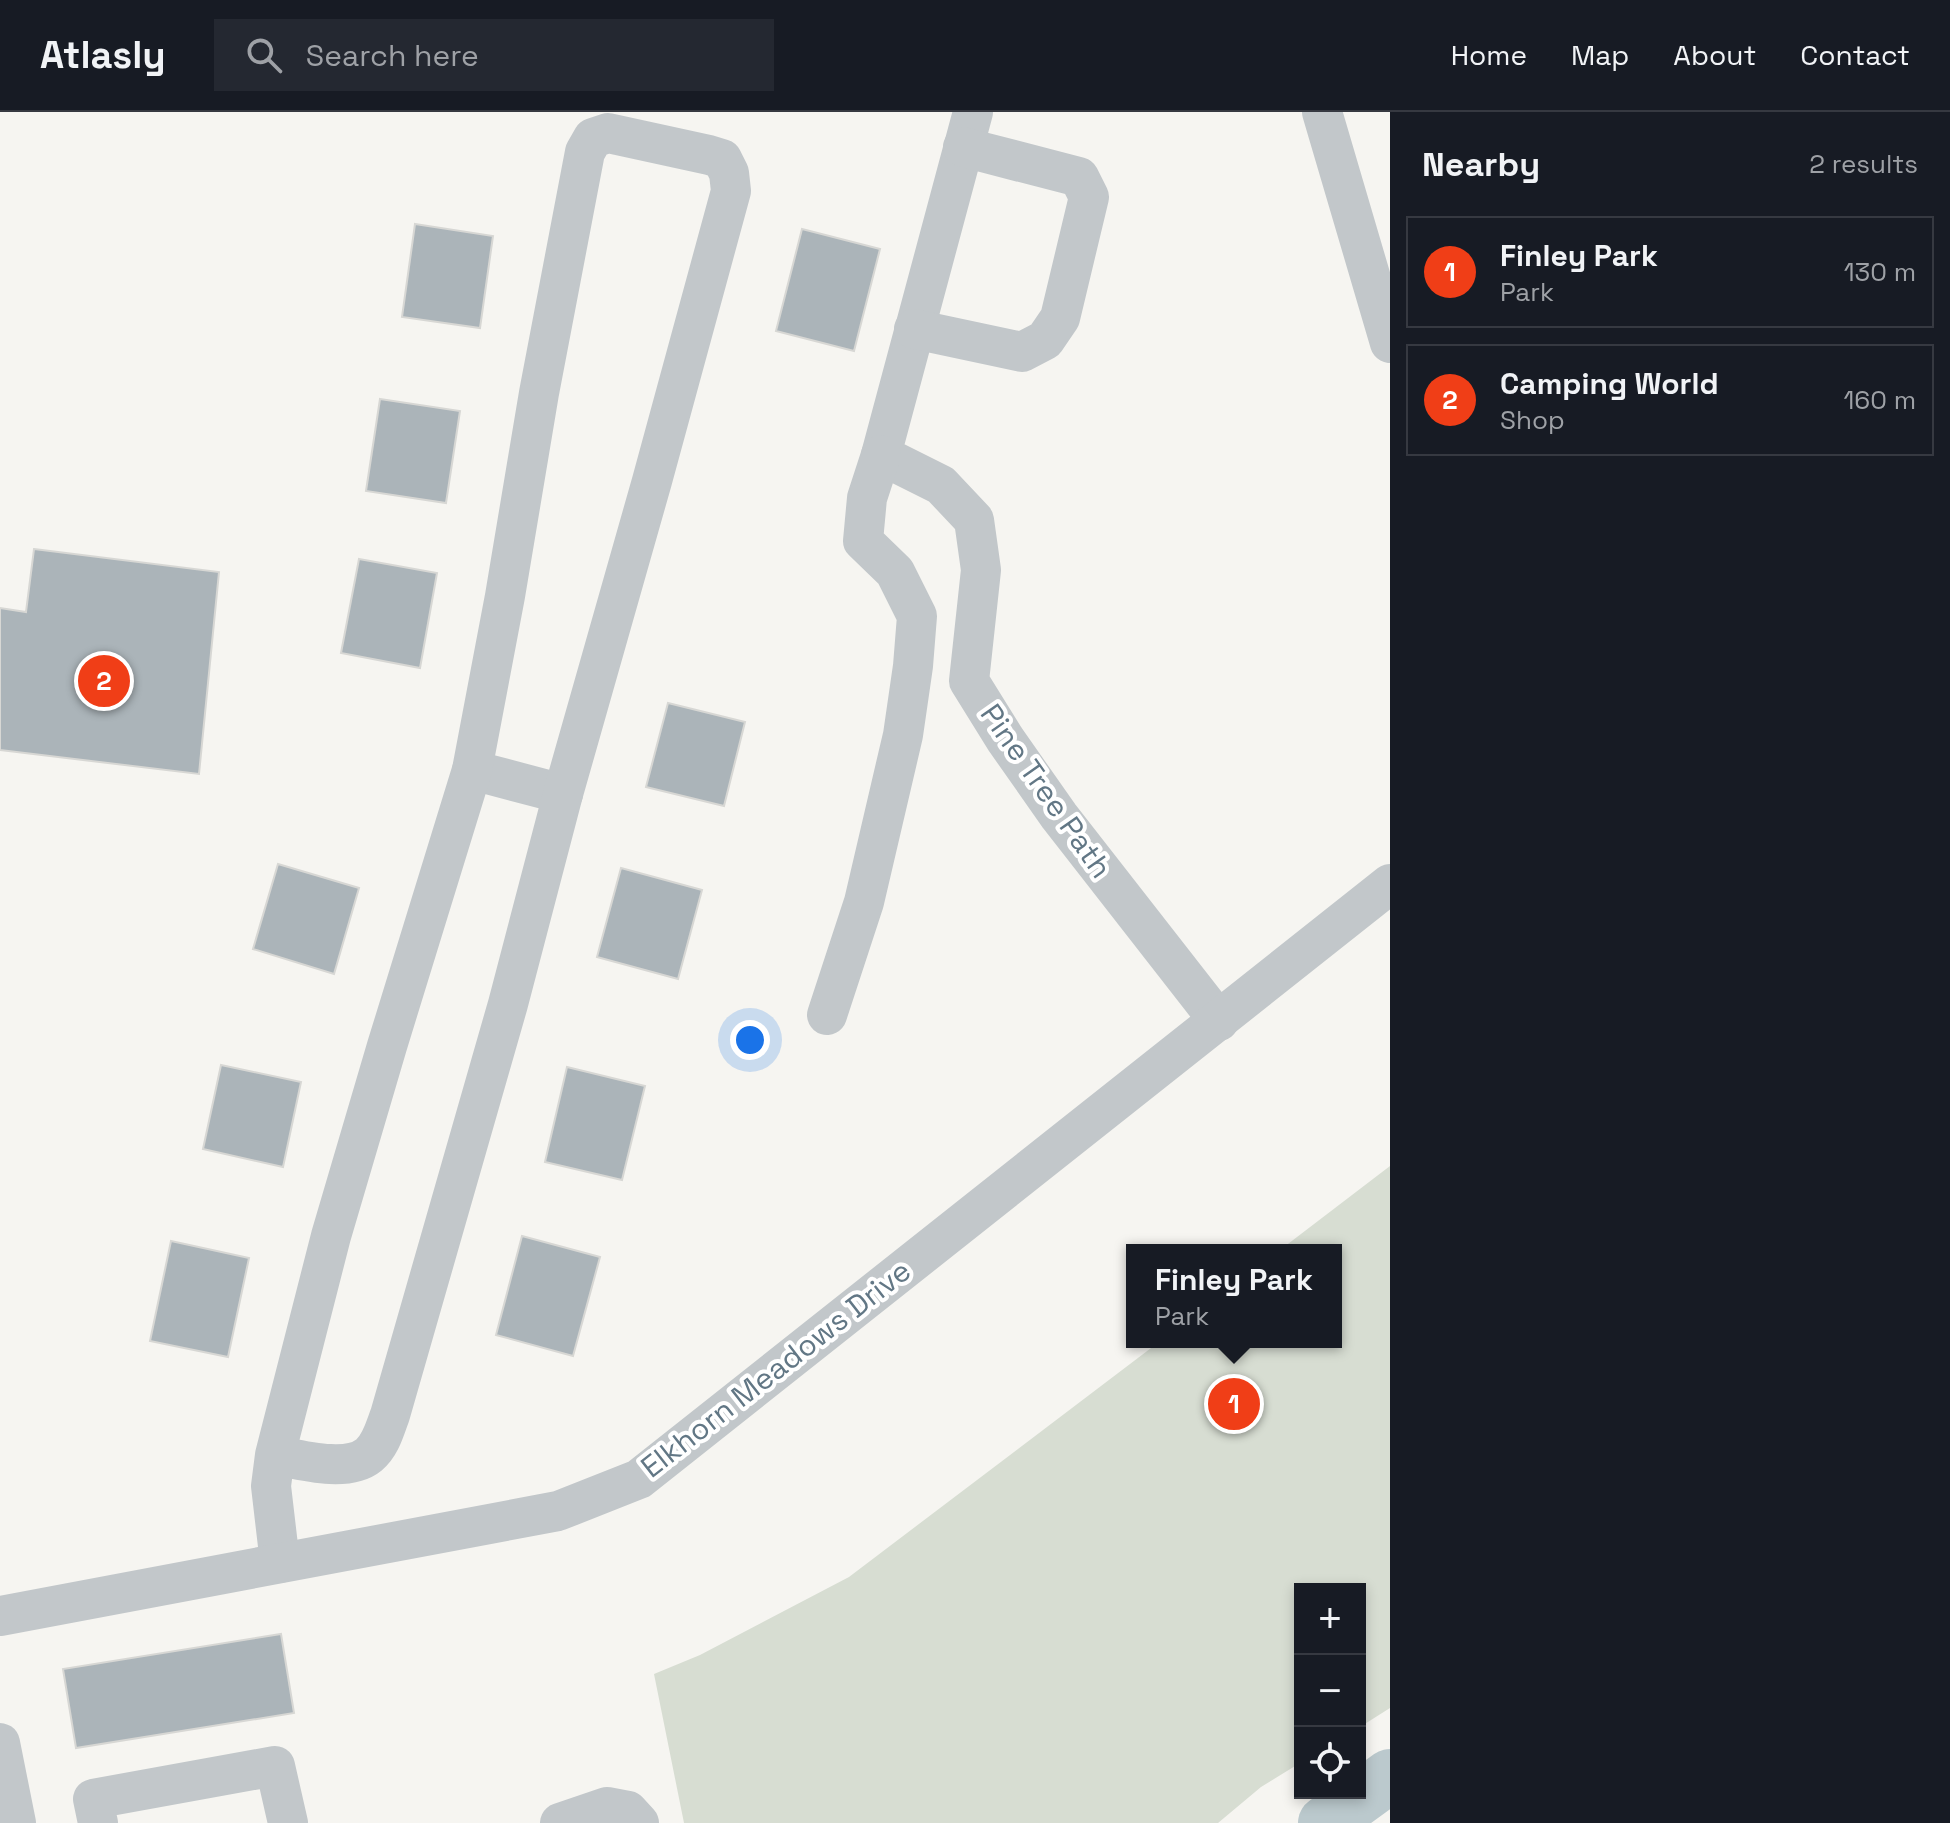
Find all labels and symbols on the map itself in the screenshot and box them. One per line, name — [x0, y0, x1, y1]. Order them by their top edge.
pin: 2 — [78, 651, 130, 711]
street label: Pine Tree Path — [972, 696, 1121, 885]
your location — [730, 1020, 770, 1060]
street label: Elkhorn Meadows Drive — [633, 1251, 919, 1486]
pin: 1 — [1208, 1374, 1260, 1434]

